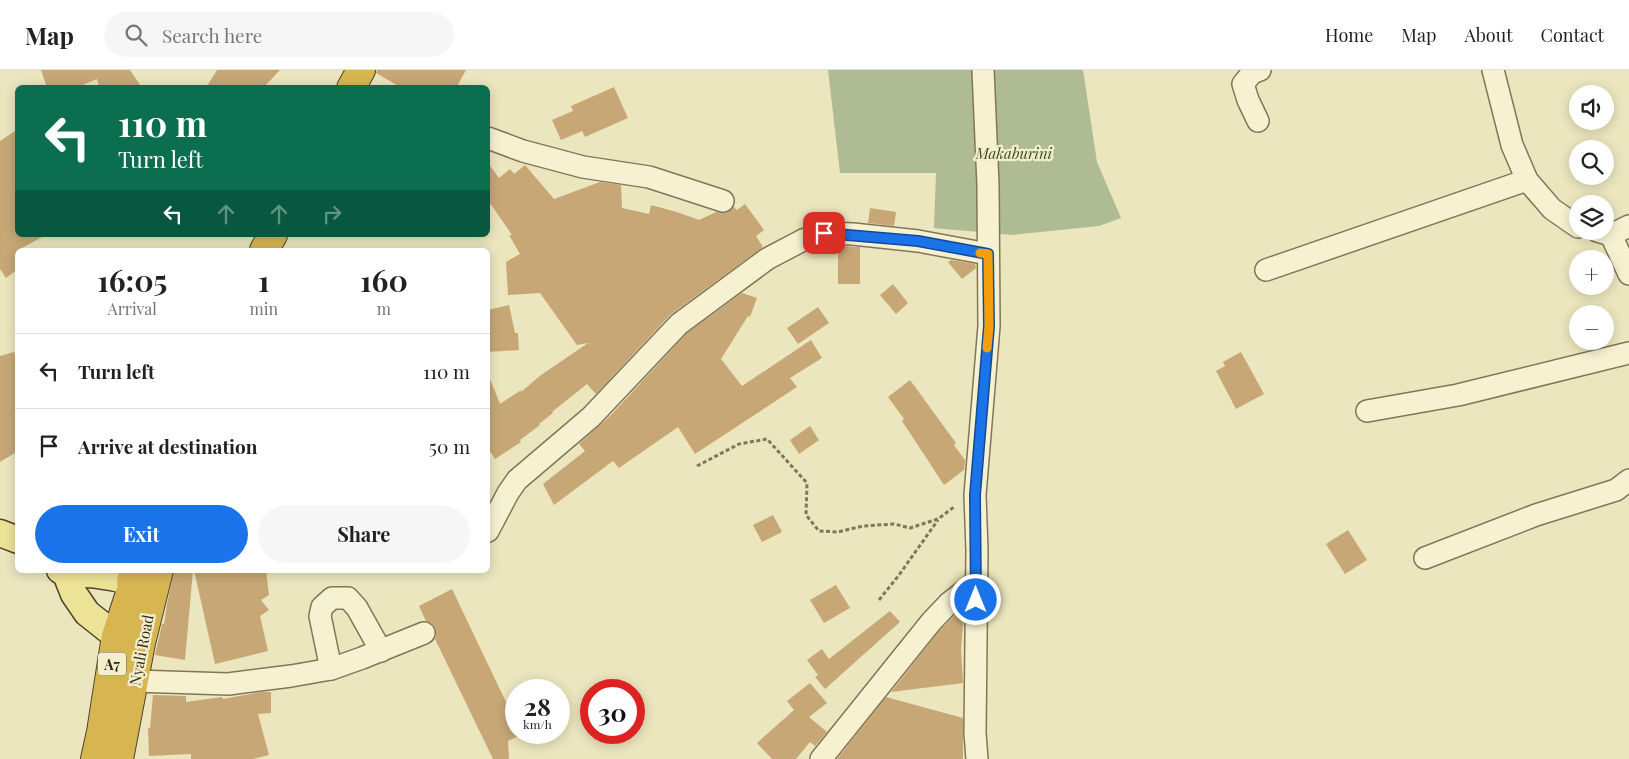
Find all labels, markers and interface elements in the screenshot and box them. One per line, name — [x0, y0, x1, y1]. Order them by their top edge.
search box — [104, 12, 454, 57]
text: Map — [25, 19, 74, 51]
icon: search — [122, 21, 150, 49]
text: Search here — [162, 22, 262, 48]
text: Home — [1325, 23, 1373, 47]
text: Map — [1401, 23, 1436, 47]
text: About — [1464, 23, 1513, 47]
text: Contact — [1541, 23, 1604, 47]
map controls — [1569, 85, 1614, 350]
button: sound — [1569, 85, 1614, 130]
text: 110 m — [118, 99, 207, 146]
icon: left — [35, 105, 100, 170]
button: search — [1569, 140, 1614, 185]
park label: Makaburini — [975, 143, 1053, 163]
text: Turn left — [118, 144, 203, 174]
button: layers — [1569, 195, 1614, 240]
icon: left — [159, 200, 187, 228]
icon: ahead — [212, 200, 240, 228]
icon: ahead — [265, 200, 293, 228]
icon: right — [318, 200, 346, 228]
pin — [803, 212, 845, 254]
icon: arrive — [810, 219, 838, 247]
button: + — [1569, 250, 1614, 295]
text: 16:05 — [97, 260, 167, 300]
text: 1 — [258, 260, 269, 300]
text: 160 — [360, 260, 408, 300]
text: Arrival — [108, 298, 157, 319]
text: min — [249, 298, 278, 319]
text: m — [377, 298, 391, 319]
button: − — [1569, 305, 1614, 350]
icon: left — [35, 357, 63, 385]
text: Turn left — [78, 358, 155, 384]
text: 110 m — [423, 358, 470, 384]
icon: arrive — [35, 432, 63, 460]
text: Arrive at destination — [78, 433, 258, 459]
text: 50 m — [429, 433, 470, 459]
button: Exit — [35, 505, 248, 563]
button: Share — [258, 505, 470, 563]
position arrow — [949, 573, 1001, 625]
street label: Nyali Road — [124, 613, 158, 687]
road number: A7 — [98, 652, 126, 676]
speed limit sign: 30 — [580, 679, 645, 744]
text: 28 — [524, 689, 551, 722]
text: km/h — [523, 716, 552, 732]

